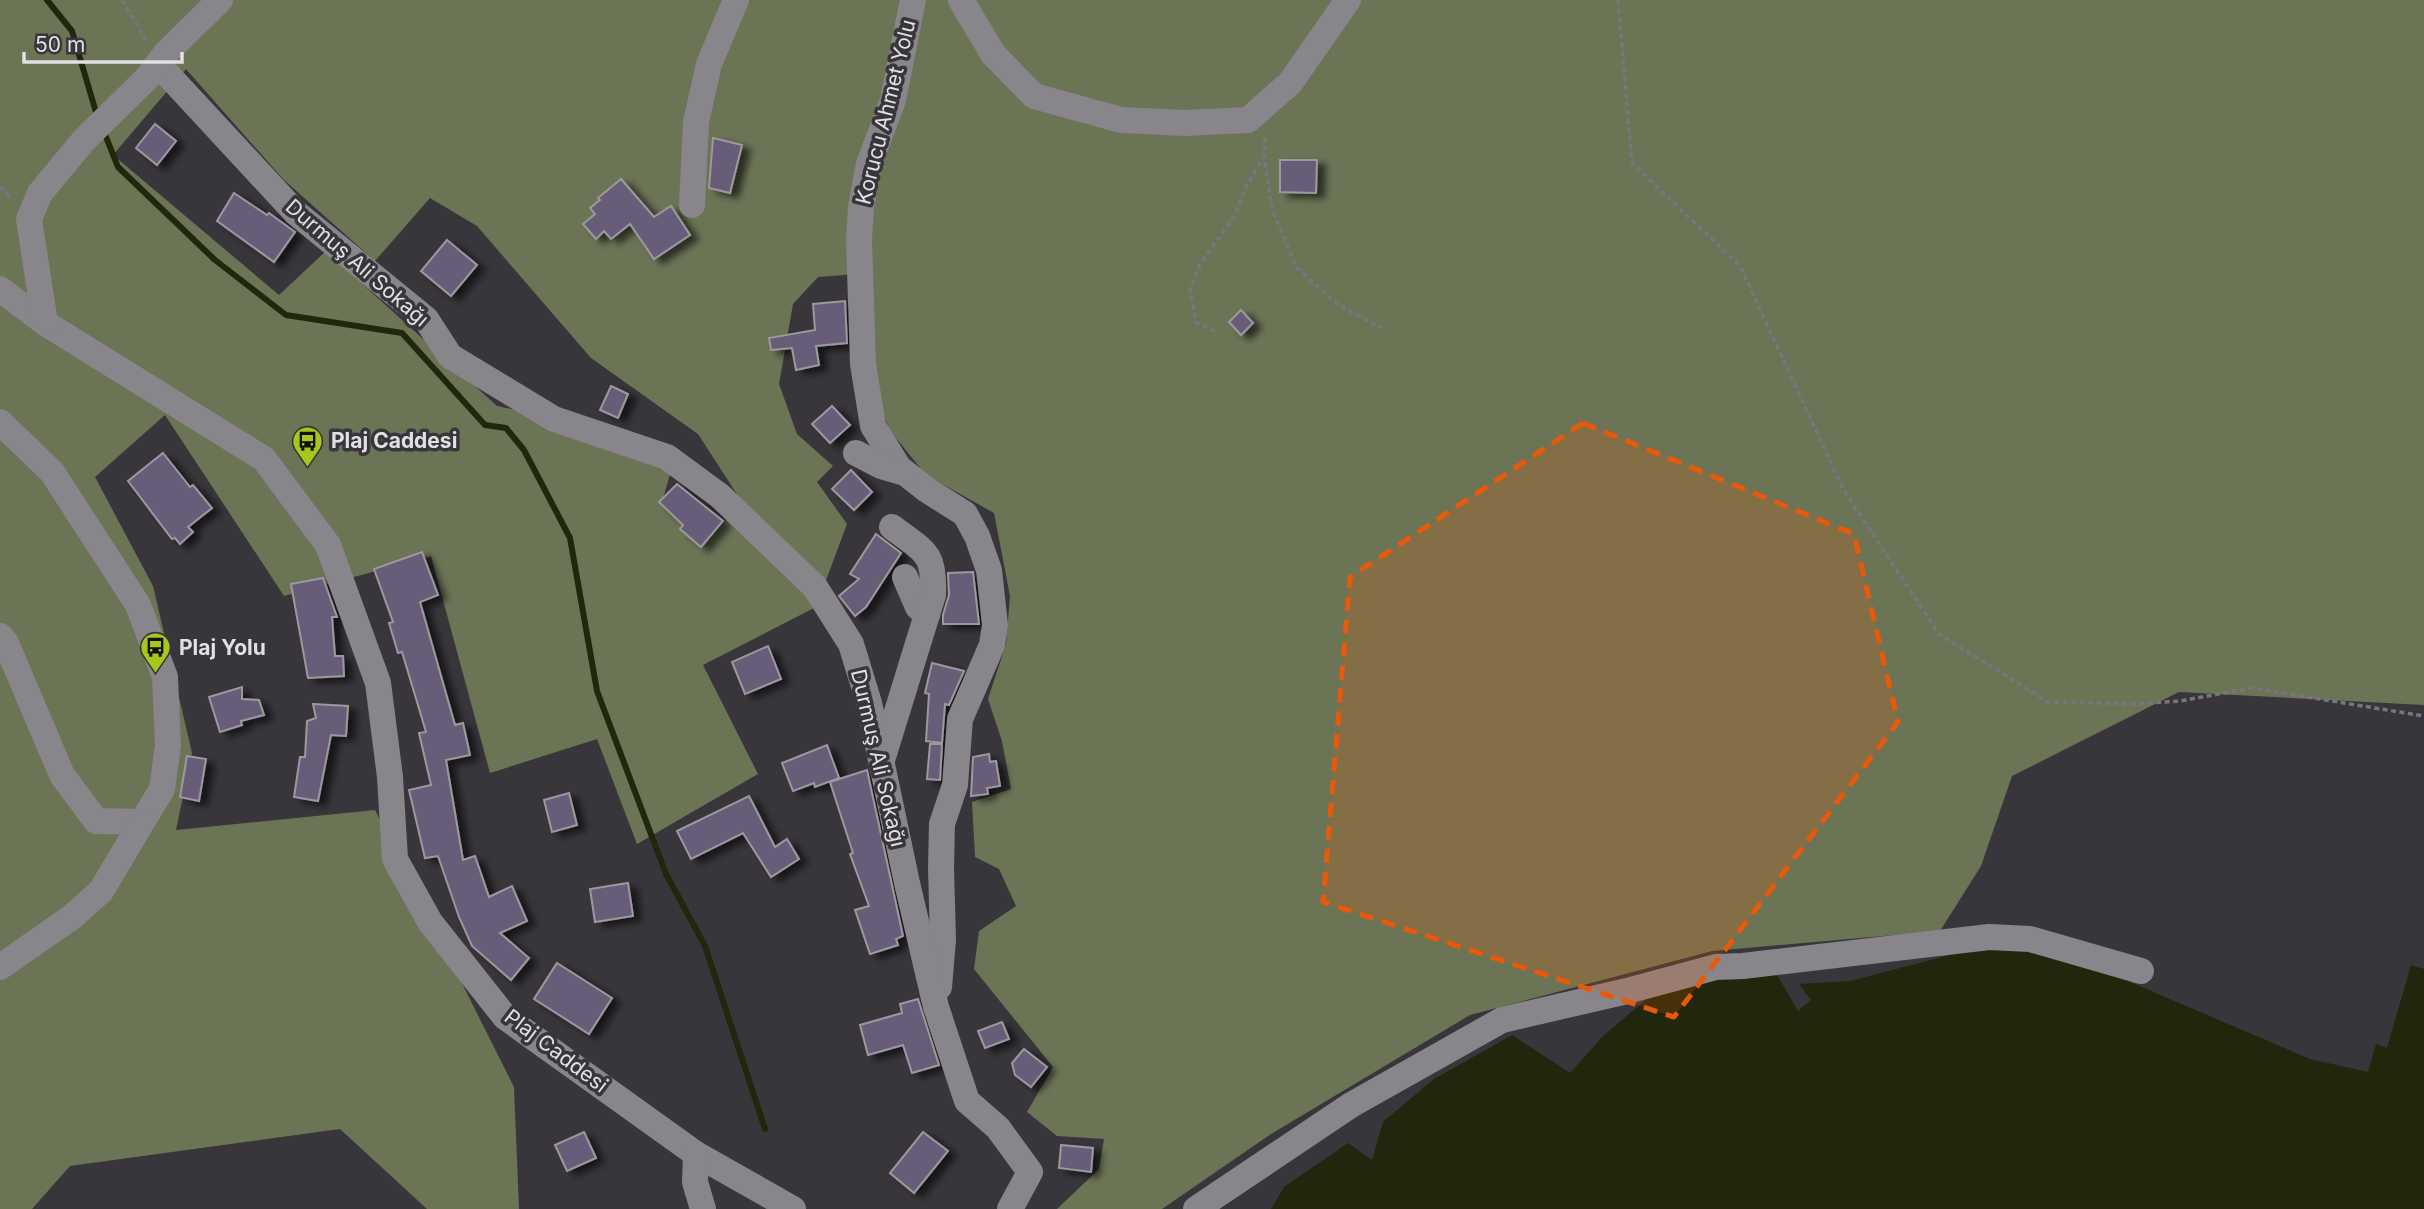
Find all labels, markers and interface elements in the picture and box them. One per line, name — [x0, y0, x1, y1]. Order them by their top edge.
street label: Korucu Ahmet Yolu — [850, 17, 921, 207]
scale bar — [24, 21, 182, 65]
text: 50 m — [35, 32, 85, 57]
street label: Durmuş Ali Sokağı — [281, 194, 434, 332]
bus stop icon: Plaj Caddesi — [291, 424, 325, 468]
place label: Plaj Caddesi — [331, 428, 457, 453]
bus stop icon: Plaj Yolu — [139, 631, 173, 675]
place label: Plaj Yolu — [179, 635, 266, 660]
street label: Durmuş Ali Sokağı — [846, 667, 911, 849]
street label: Plaj Caddesi — [500, 1004, 613, 1097]

